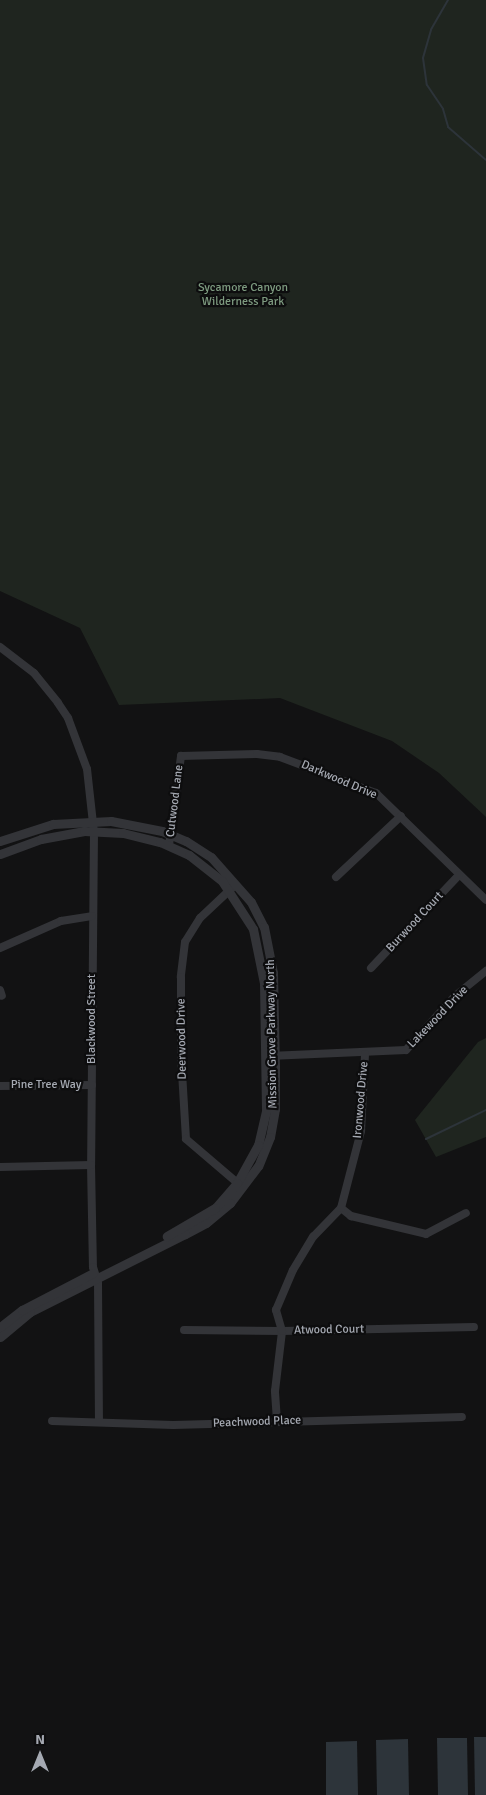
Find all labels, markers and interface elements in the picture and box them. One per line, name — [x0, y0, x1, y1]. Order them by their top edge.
park label: Sycamore Canyon Wilderness Park — [198, 281, 288, 309]
street label: Darkwood Drive — [299, 758, 379, 802]
street label: Cutwood Lane — [163, 764, 187, 838]
street label: Burwood Court — [383, 889, 447, 955]
street label: Mission Grove Parkway North — [263, 959, 281, 1109]
street label: Blackwood Street — [85, 974, 99, 1064]
street label: Lakewood Drive — [405, 983, 471, 1051]
street label: Deerwood Drive — [174, 998, 190, 1080]
street label: Ironwood Drive — [350, 1061, 372, 1139]
street label: Pine Tree Way — [11, 1078, 81, 1092]
street label: Atwood Court — [294, 1322, 364, 1338]
street label: Peachwood Place — [213, 1413, 301, 1431]
north arrow — [15, 1730, 65, 1780]
text: N — [35, 1731, 45, 1748]

